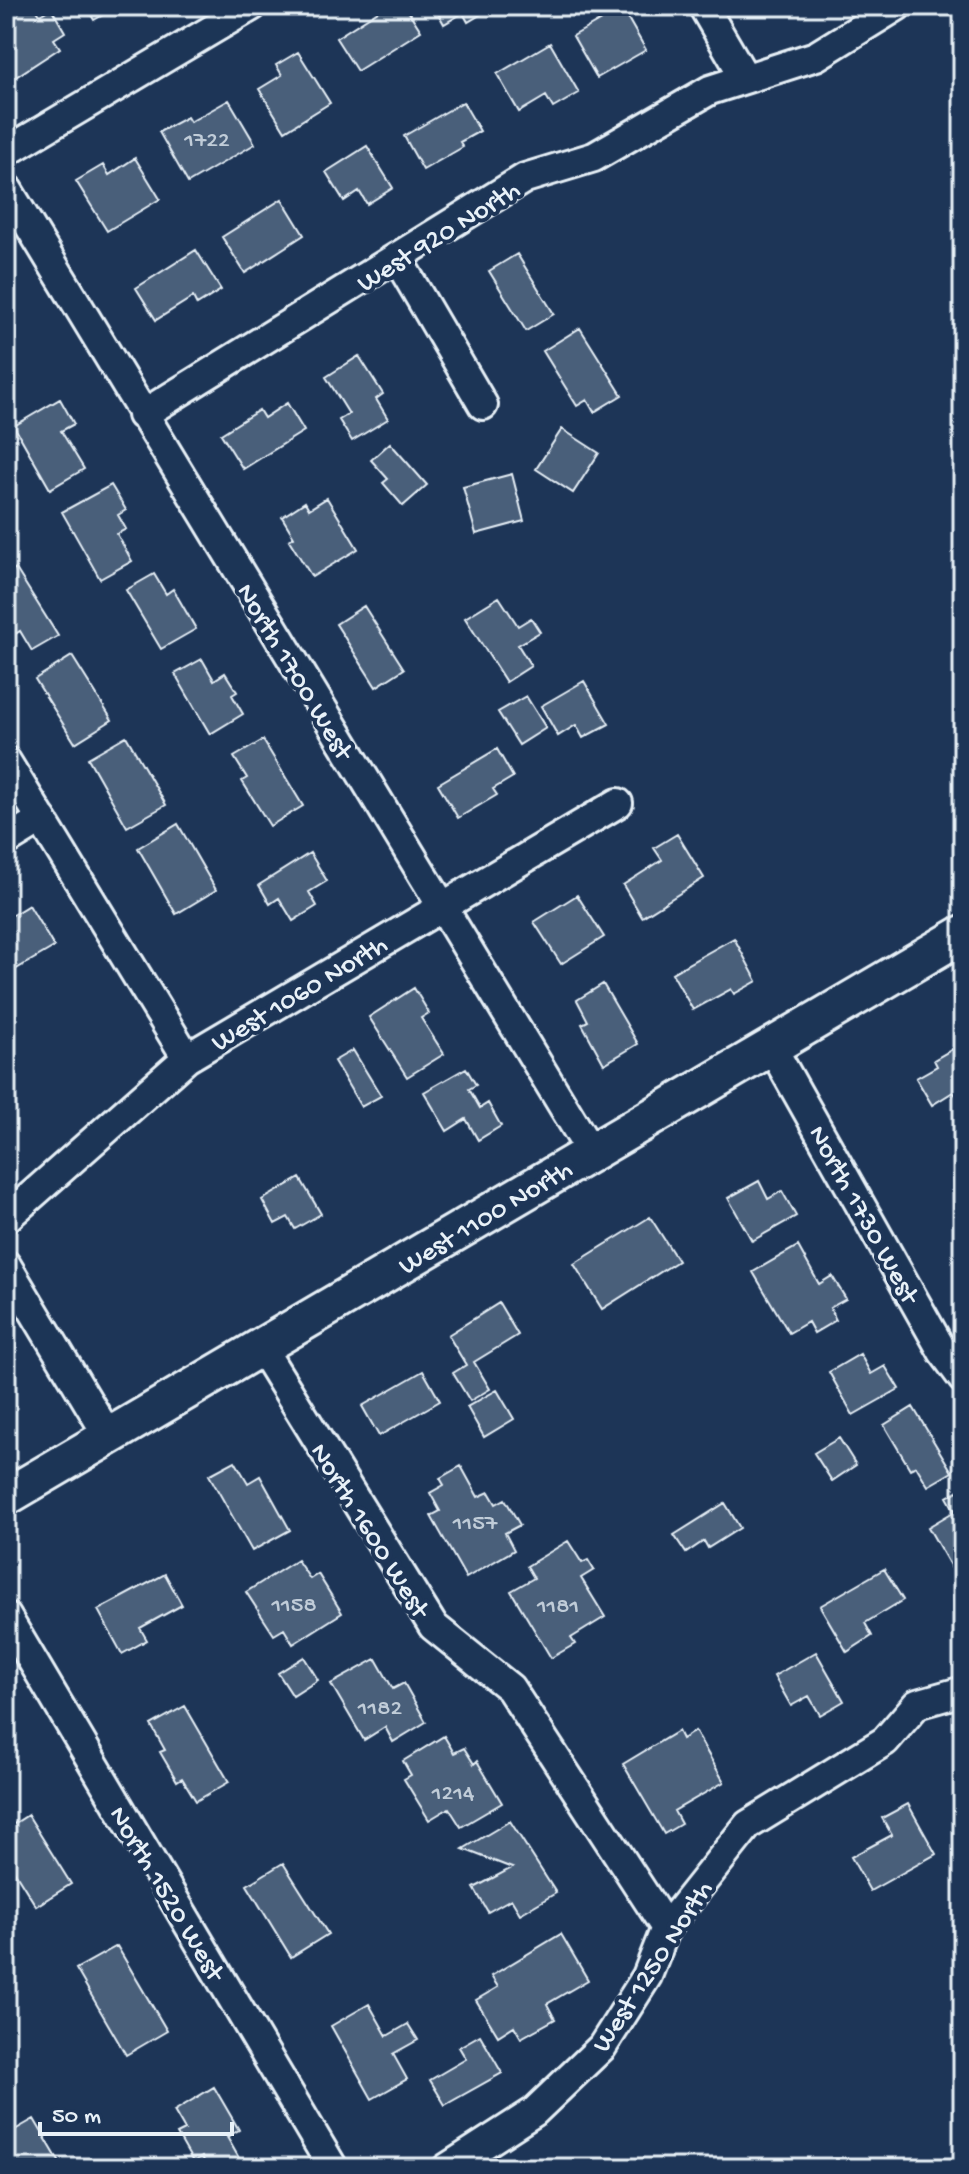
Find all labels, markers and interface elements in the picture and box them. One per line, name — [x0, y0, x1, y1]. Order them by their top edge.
house number: 1722 — [183, 127, 230, 156]
street label: West 920 North — [352, 175, 527, 301]
street label: North 1700 West — [227, 578, 360, 769]
street label: West 1060 North — [206, 929, 394, 1060]
street label: North 1730 West — [799, 1120, 926, 1312]
street label: West 1100 North — [393, 1154, 579, 1284]
street label: North 1600 West — [301, 1438, 436, 1627]
house number: 1157 — [452, 1510, 498, 1539]
house number: 1158 — [270, 1592, 317, 1621]
house number: 1181 — [536, 1593, 579, 1622]
house number: 1182 — [357, 1695, 402, 1724]
house number: 1214 — [431, 1780, 475, 1809]
street label: North 1520 West — [100, 1801, 232, 1990]
street label: West 1250 North — [586, 1875, 722, 2060]
scale bar — [40, 2086, 232, 2136]
text: 50 m — [52, 2103, 101, 2132]

